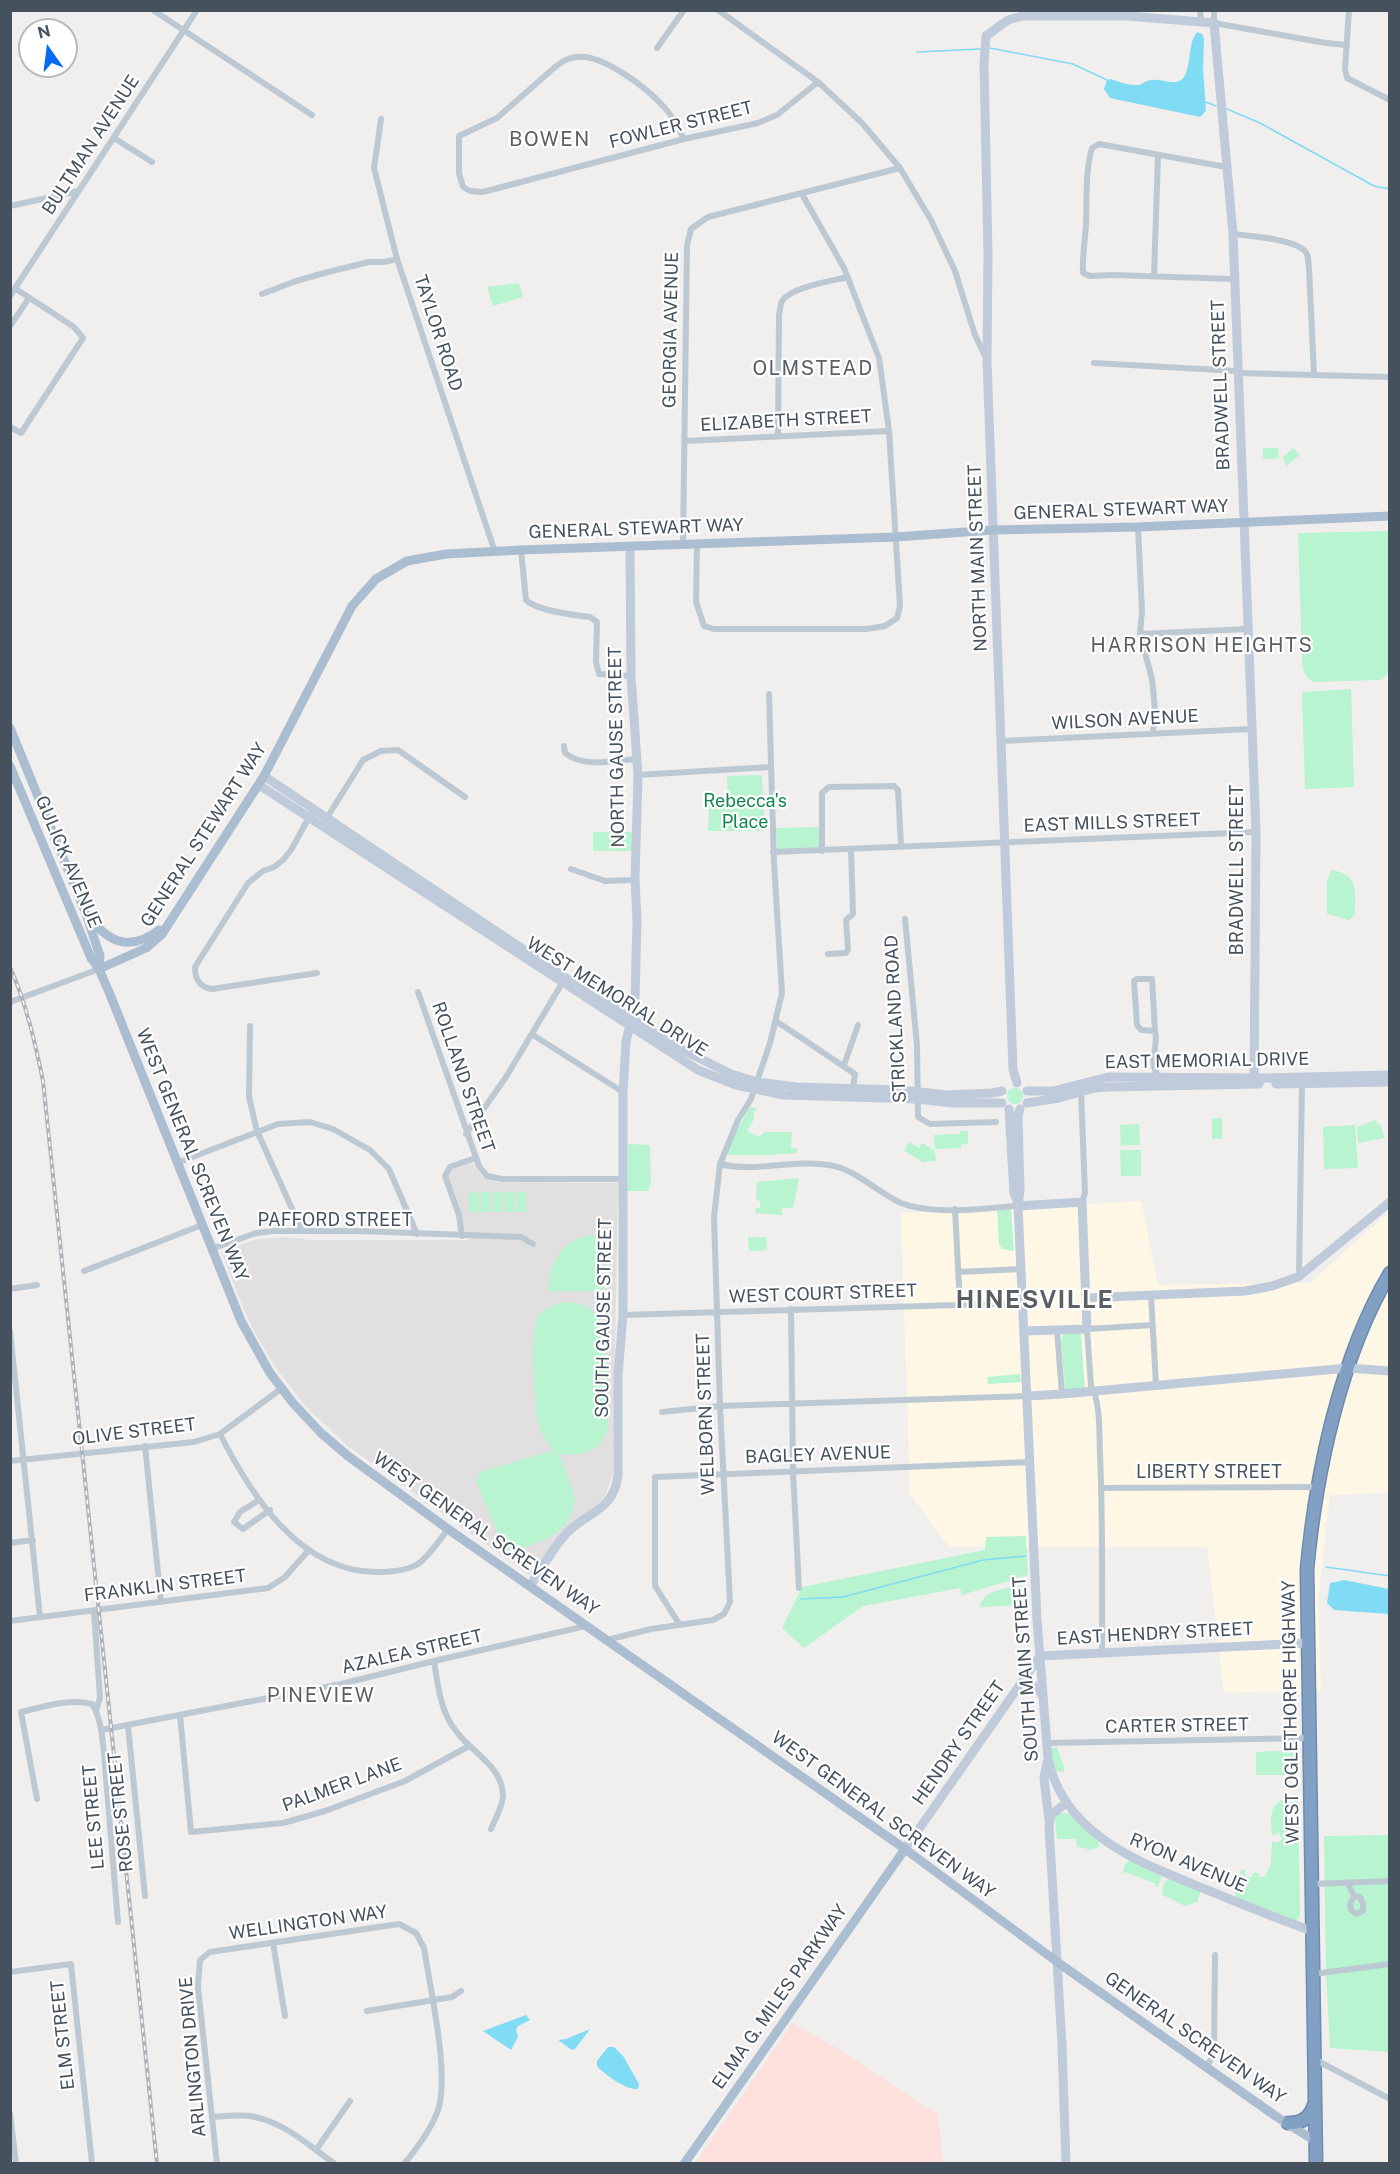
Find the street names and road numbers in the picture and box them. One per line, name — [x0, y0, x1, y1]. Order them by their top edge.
street label: BULTMAN AVENUE — [38, 71, 144, 219]
street label: FOWLER STREET — [607, 97, 755, 153]
street label: GEORGIA AVENUE — [659, 252, 683, 408]
street label: TAYLOR ROAD — [409, 272, 467, 394]
street label: BRADWELL STREET — [1207, 299, 1235, 471]
street label: ELIZABETH STREET — [700, 406, 872, 436]
street label: NORTH MAIN STREET — [964, 464, 992, 652]
street label: GENERAL STEWART WAY — [1013, 495, 1229, 525]
street label: GENERAL STEWART WAY — [528, 514, 744, 544]
street label: NORTH GAUSE STREET — [604, 646, 630, 848]
street label: WILSON AVENUE — [1051, 705, 1199, 735]
street label: GENERAL STEWART WAY — [136, 739, 272, 931]
street label: BRADWELL STREET — [1226, 785, 1248, 955]
street label: GULICK AVENUE — [30, 793, 106, 931]
street label: EAST MILLS STREET — [1023, 809, 1201, 837]
street label: WEST MEMORIAL DRIVE — [522, 932, 712, 1062]
street label: STRICKLAND ROAD — [881, 934, 911, 1104]
street label: ROLLAND STREET — [427, 999, 499, 1155]
street label: WEST GENERAL SCREVEN WAY — [131, 1025, 253, 1285]
street label: EAST MEMORIAL DRIVE — [1105, 1048, 1309, 1074]
street label: PAFFORD STREET — [258, 1209, 412, 1231]
street label: SOUTH GAUSE STREET — [591, 1218, 617, 1418]
street label: WEST COURT STREET — [729, 1280, 917, 1308]
street label: WELBORN STREET — [692, 1333, 720, 1495]
street label: OLIVE STREET — [71, 1414, 197, 1450]
street label: BAGLEY AVENUE — [745, 1442, 891, 1468]
street label: WEST GENERAL SCREVEN WAY — [369, 1447, 603, 1621]
street label: LIBERTY STREET — [1136, 1461, 1282, 1483]
street label: FRANKLIN STREET — [83, 1565, 247, 1607]
street label: SOUTH MAIN STREET — [1009, 1575, 1043, 1763]
street label: WEST OGLETHORPE HIGHWAY — [1278, 1580, 1304, 1844]
street label: EAST HENDRY STREET — [1056, 1618, 1254, 1650]
street label: AZALEA STREET — [339, 1625, 485, 1679]
street label: HENDRY STREET — [908, 1677, 1010, 1809]
street label: CARTER STREET — [1105, 1714, 1249, 1738]
street label: WEST GENERAL SCREVEN WAY — [767, 1727, 999, 1903]
street label: ROSE STREET — [104, 1751, 138, 1873]
street label: PALMER LANE — [279, 1753, 405, 1817]
street label: LEE STREET — [79, 1764, 109, 1870]
street label: RYON AVENUE — [1126, 1829, 1250, 1897]
street label: ELMA G. MILES PARKWAY — [708, 1900, 852, 2094]
street label: WELLINGTON WAY — [227, 1901, 389, 1945]
street label: GENERAL SCREVEN WAY — [1101, 1967, 1289, 2109]
street label: ARLINGTON DRIVE — [175, 1976, 211, 2138]
street label: ELM STREET — [47, 1979, 79, 2091]

